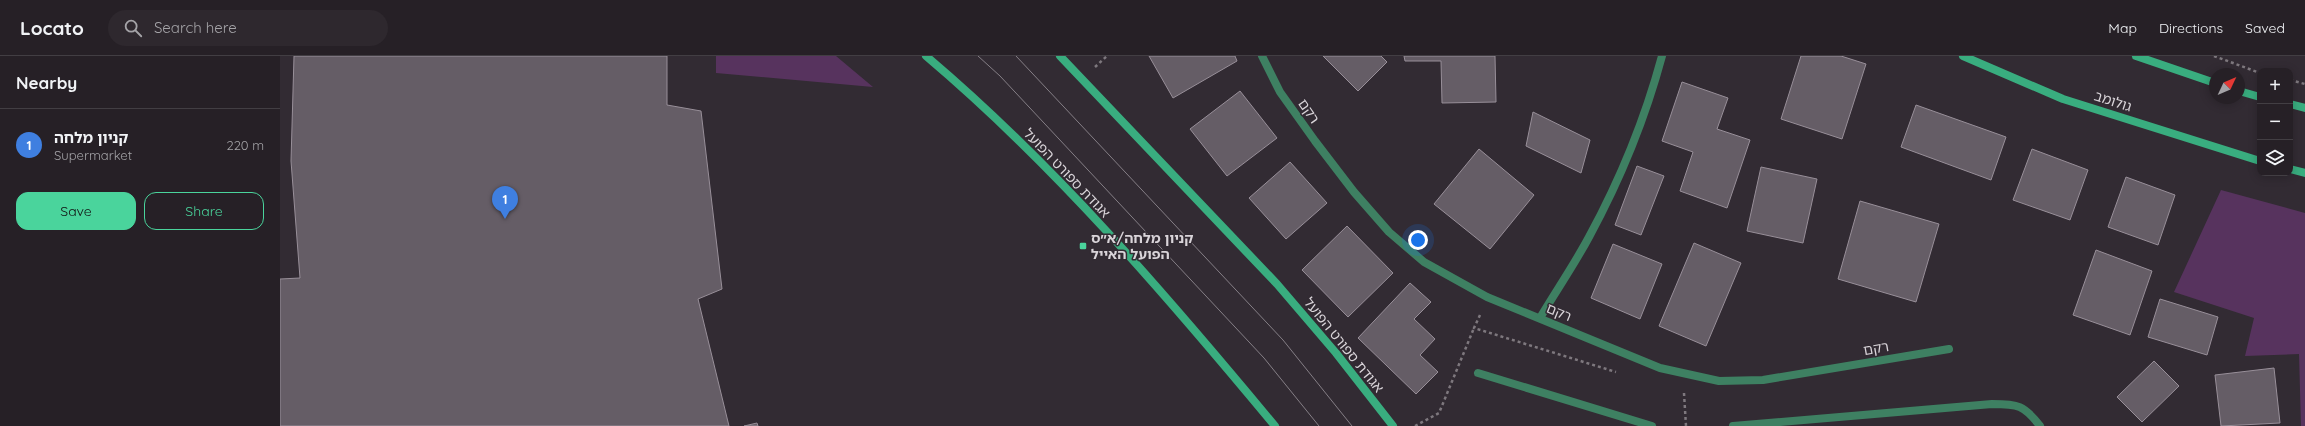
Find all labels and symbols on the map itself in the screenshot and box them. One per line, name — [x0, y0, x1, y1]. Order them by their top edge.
north arrow — [2209, 68, 2245, 104]
street label: גולומב — [2092, 87, 2134, 115]
street label: רקם — [1294, 95, 1324, 127]
street label: אגודת ספורט הפועל — [1020, 125, 1114, 222]
pin: 1 — [492, 186, 518, 219]
place label: קניון מלחה/א״ס הפועל האייל — [1091, 229, 1193, 263]
your location — [1408, 230, 1428, 250]
marker: קניון מלחה/א״ס הפועל האייל — [1078, 241, 1088, 251]
street label: אגודת ספורט הפועל — [1300, 294, 1388, 396]
street label: רקם — [1544, 299, 1574, 325]
street label: רקם — [1862, 337, 1890, 359]

